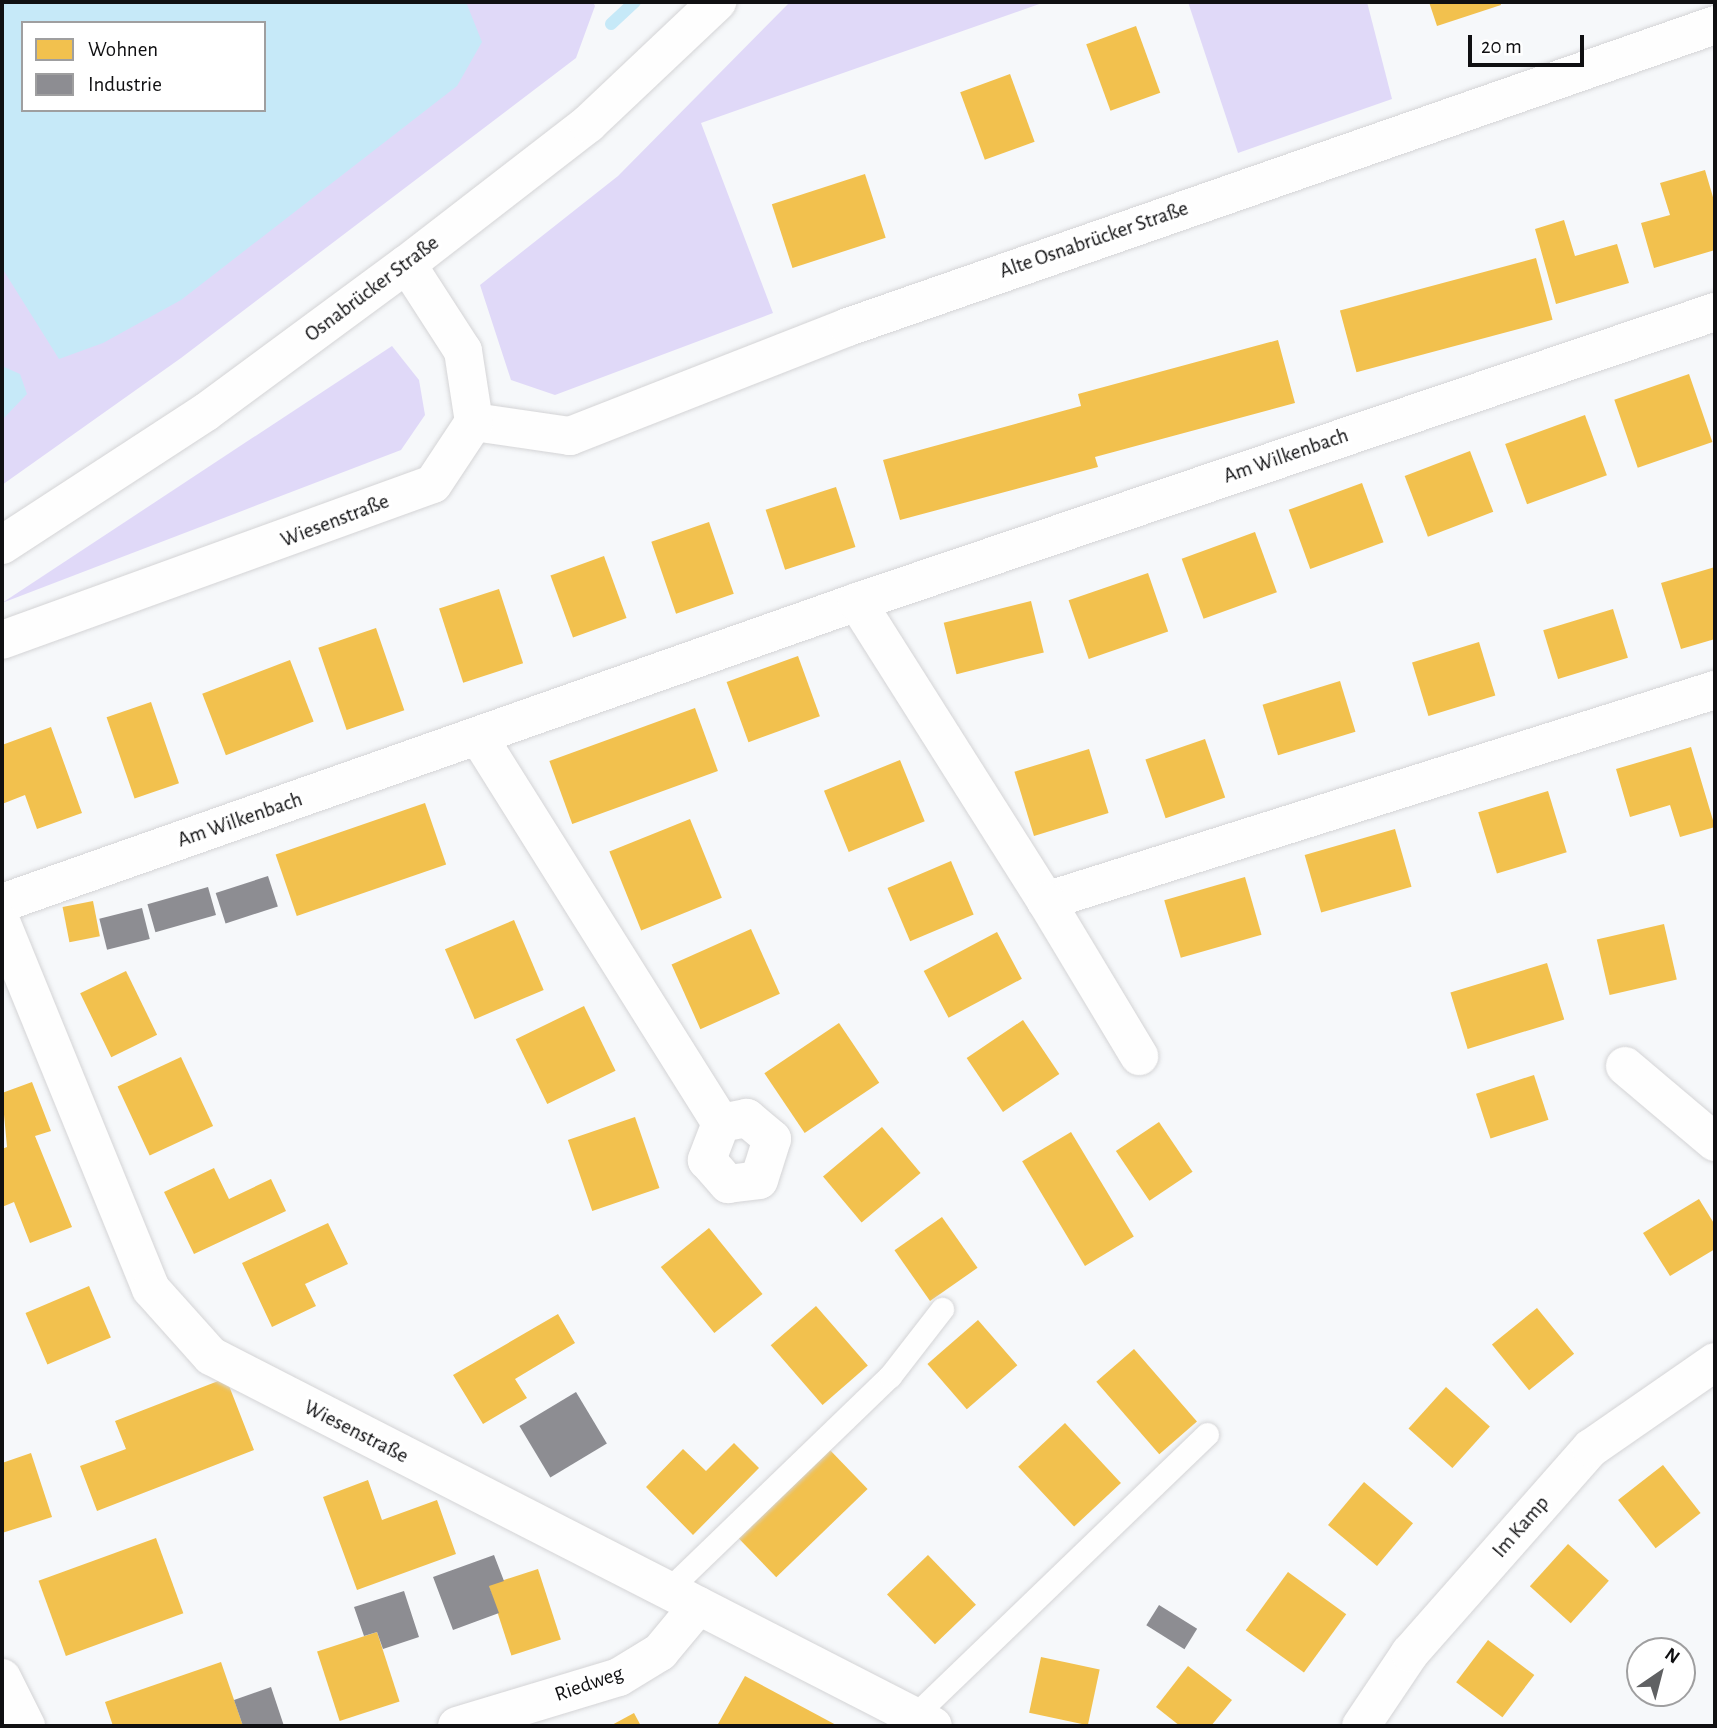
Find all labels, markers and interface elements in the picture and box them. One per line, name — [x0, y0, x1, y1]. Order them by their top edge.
legend — [21, 21, 266, 112]
scale bar — [1472, 21, 1588, 65]
text: 20 m — [1481, 36, 1522, 57]
text: Wohnen — [88, 39, 158, 60]
text: Industrie — [88, 74, 162, 95]
street label: Alte Osnabrücker Straße — [996, 196, 1192, 284]
street label: Osnabrücker Straße — [300, 230, 444, 348]
street label: Am Wilkenbach — [1220, 423, 1352, 489]
street label: Wiesenstraße — [277, 489, 393, 553]
street label: Am Wilkenbach — [174, 787, 306, 853]
street label: Wiesenstraße — [300, 1395, 412, 1469]
street label: Im Kamp — [1487, 1491, 1555, 1563]
north arrow — [1626, 1637, 1696, 1707]
text: N — [1661, 1644, 1683, 1668]
street label: Riedweg — [551, 1661, 627, 1707]

